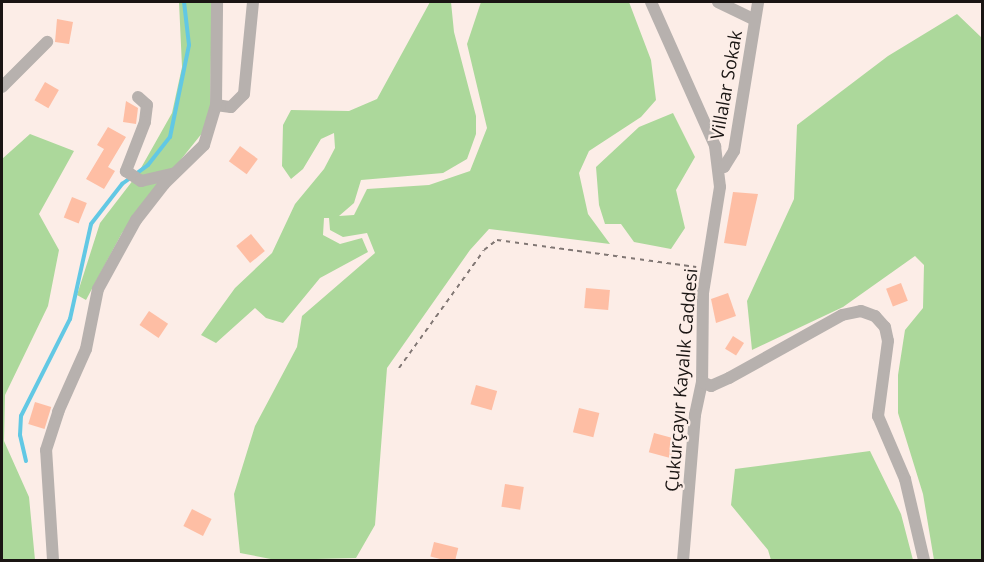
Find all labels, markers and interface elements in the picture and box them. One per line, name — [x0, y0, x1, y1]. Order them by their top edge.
street label: Villalar Sokak — [706, 29, 746, 141]
street label: Çukurçayır Kayalık Caddesi — [660, 267, 702, 493]

